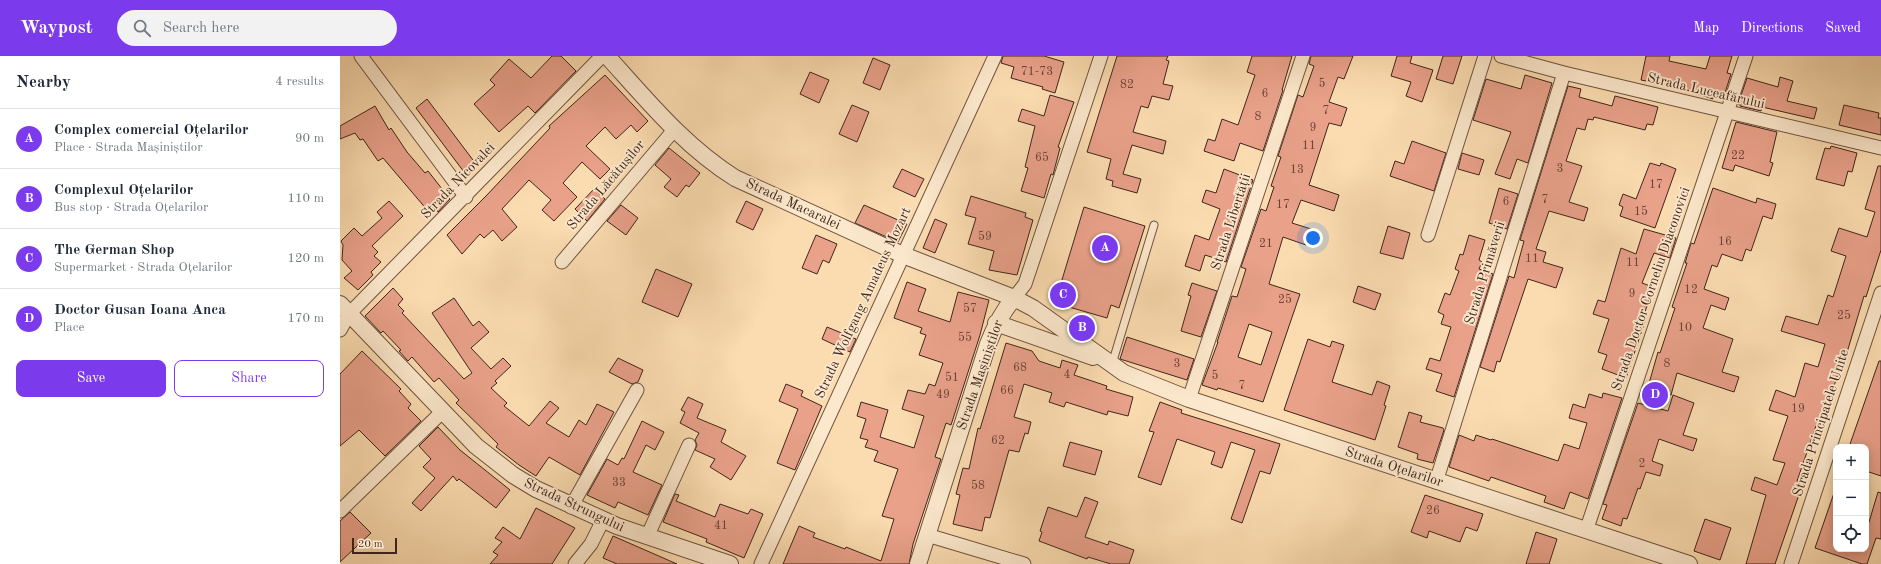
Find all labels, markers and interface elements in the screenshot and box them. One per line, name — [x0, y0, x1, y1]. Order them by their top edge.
search box — [117, 10, 397, 46]
icon: search — [131, 17, 153, 39]
text: Waypost — [20, 19, 93, 38]
text: Search here — [163, 21, 239, 36]
text: Map — [1693, 21, 1719, 35]
text: Directions — [1741, 21, 1803, 35]
text: Saved — [1825, 21, 1861, 35]
house number: 71-73 — [1021, 66, 1053, 78]
street label: Strada Luceafărului — [1646, 71, 1766, 111]
text: Nearby — [16, 74, 71, 91]
text: 4 results — [275, 75, 324, 88]
house number: 5 — [1319, 77, 1326, 90]
house number: 82 — [1120, 79, 1134, 91]
house number: 6 — [1262, 88, 1269, 100]
house number: 7 — [1323, 105, 1329, 117]
house number: 8 — [1255, 111, 1262, 123]
house number: 9 — [1310, 122, 1316, 134]
text: Complex comercial Oțelarilor — [54, 123, 249, 138]
text: A — [24, 132, 34, 145]
text: 90 m — [295, 132, 324, 145]
street label: Strada Lăcătușilor — [565, 137, 648, 233]
street label: Strada Nicovalei — [418, 140, 498, 222]
house number: 11 — [1302, 140, 1316, 152]
text: Place · Strada Mașiniștilor — [54, 141, 203, 154]
house number: 22 — [1731, 150, 1745, 162]
house number: 65 — [1035, 151, 1049, 164]
house number: 3 — [1557, 163, 1563, 175]
house number: 13 — [1290, 164, 1304, 176]
street label: Strada Libertății — [1209, 172, 1253, 272]
street label: Strada Macaralei — [743, 176, 843, 232]
house number: 17 — [1649, 179, 1663, 191]
text: Complexul Oțelarilor — [54, 183, 193, 198]
street label: Strada Doctor Corneliu Diaconovici — [1608, 185, 1694, 393]
text: B — [24, 192, 34, 205]
text: 110 m — [287, 192, 324, 205]
house number: 7 — [1542, 194, 1548, 206]
house number: 6 — [1503, 196, 1510, 208]
house number: 17 — [1276, 199, 1290, 211]
text: Bus stop · Strada Oțelarilor — [54, 201, 208, 214]
street label: Strada Wolfgang Amadeus Mozart — [812, 205, 914, 401]
house number: 15 — [1634, 205, 1648, 218]
street label: Strada Primăverii — [1463, 219, 1507, 326]
your location — [1303, 228, 1323, 248]
house number: 59 — [978, 230, 992, 243]
pin: A — [1092, 233, 1118, 263]
house number: 16 — [1718, 236, 1732, 248]
house number: 21 — [1259, 238, 1273, 250]
text: The German Shop — [54, 243, 174, 258]
text: C — [25, 252, 33, 265]
text: 120 m — [287, 252, 324, 265]
house number: 11 — [1525, 253, 1539, 265]
house number: 11 — [1626, 257, 1640, 269]
text: Supermarket · Strada Oțelarilor — [54, 261, 232, 274]
pin: C — [1050, 280, 1076, 310]
house number: 12 — [1684, 284, 1698, 296]
house number: 9 — [1629, 288, 1635, 300]
house number: 25 — [1278, 293, 1292, 306]
house number: 57 — [963, 302, 977, 315]
text: Doctor Gusan Ioana Anca — [54, 303, 226, 318]
house number: 25 — [1837, 309, 1851, 322]
text: D — [24, 312, 34, 325]
text: 170 m — [287, 312, 324, 325]
pin: B — [1069, 313, 1095, 343]
street label: Strada Mașiniștilor — [955, 318, 1005, 432]
text: Place — [54, 321, 84, 334]
house number: 10 — [1678, 322, 1692, 334]
house number: 55 — [958, 331, 972, 344]
street label: Strada Principatele Unite — [1791, 348, 1851, 498]
house number: 3 — [1174, 358, 1180, 370]
house number: 8 — [1664, 358, 1671, 370]
button: Save — [16, 360, 166, 397]
button: Share — [174, 360, 324, 397]
house number: 68 — [1013, 362, 1027, 374]
house number: 4 — [1064, 369, 1071, 381]
house number: 5 — [1212, 369, 1219, 382]
house number: 51 — [945, 371, 959, 384]
house number: 7 — [1239, 380, 1245, 392]
pin: D — [1642, 380, 1668, 410]
house number: 66 — [1000, 385, 1014, 397]
house number: 49 — [936, 389, 950, 401]
house number: 19 — [1791, 403, 1805, 415]
house number: 62 — [991, 435, 1005, 447]
map controls — [1833, 444, 1869, 552]
button: + — [1833, 444, 1869, 480]
street label: Strada Oțelarilor — [1343, 445, 1445, 490]
house number: 2 — [1639, 458, 1645, 470]
street label: Strada Strungului — [522, 476, 626, 534]
house number: 33 — [612, 477, 626, 489]
house number: 58 — [971, 479, 985, 492]
button: − — [1833, 480, 1869, 516]
house number: 26 — [1426, 505, 1440, 517]
button: locate — [1833, 516, 1869, 552]
house number: 41 — [714, 520, 728, 532]
scale bar — [352, 536, 397, 555]
text: 20 m — [358, 539, 383, 550]

